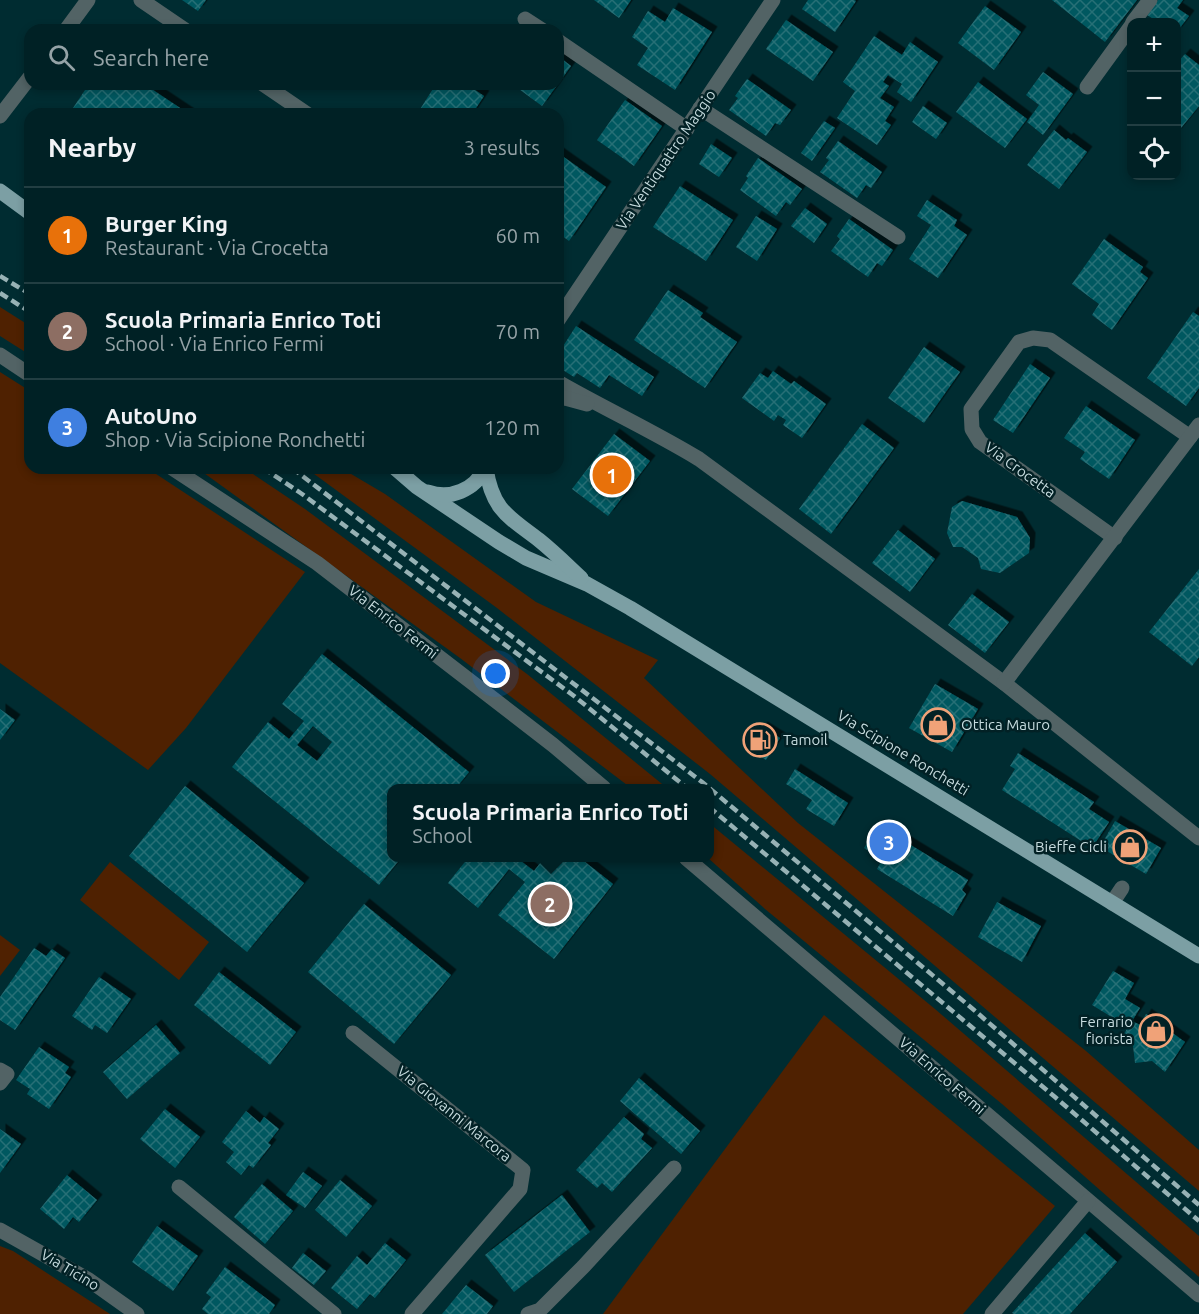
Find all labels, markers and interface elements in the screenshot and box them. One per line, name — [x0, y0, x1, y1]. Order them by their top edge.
map controls — [1127, 18, 1181, 180]
button: + — [1127, 18, 1181, 72]
search box — [24, 24, 564, 90]
icon: search — [45, 41, 78, 74]
text: Search here — [93, 45, 209, 70]
button: − — [1127, 72, 1181, 126]
street label: Via Ventiquattro Maggio — [612, 86, 719, 233]
button: locate — [1127, 126, 1181, 180]
text: Nearby — [48, 133, 136, 162]
text: 3 results — [464, 136, 540, 159]
text: Burger King — [105, 211, 228, 236]
text: 1 — [62, 224, 73, 247]
text: 60 m — [496, 224, 540, 247]
text: Restaurant · Via Crocetta — [105, 236, 329, 259]
text: Scuola Primaria Enrico Toti — [105, 307, 381, 332]
text: 2 — [62, 320, 73, 343]
text: 70 m — [496, 320, 540, 343]
text: School · Via Enrico Fermi — [105, 332, 324, 355]
text: AutoUno — [105, 403, 197, 428]
text: 3 — [62, 416, 73, 439]
text: 120 m — [484, 416, 540, 439]
text: Shop · Via Scipione Ronchetti — [105, 428, 365, 451]
street label: Via Crocetta — [982, 438, 1059, 501]
pin: 1 — [592, 452, 632, 498]
street label: Via Enrico Fermi — [345, 581, 441, 662]
your location — [481, 659, 510, 688]
street label: Via Scipione Ronchetti — [834, 706, 972, 799]
shop icon: Ottica Mauro — [920, 707, 956, 743]
place label: Ottica Mauro — [961, 716, 1050, 733]
fuel station icon: Tamoil — [742, 722, 778, 758]
place label: Tamoil — [783, 731, 828, 748]
popup — [387, 784, 714, 862]
text: Scuola Primaria Enrico Toti — [412, 799, 689, 824]
pin: 3 — [870, 820, 908, 864]
text: School — [412, 824, 472, 847]
shop icon: Bieffe Cicli — [1112, 829, 1148, 865]
place label: Bieffe Cicli — [1035, 838, 1107, 855]
pin: 2 — [530, 882, 570, 926]
place label: Ferrario fiorista — [1080, 1013, 1133, 1047]
shop icon: Ferrario fiorista — [1138, 1013, 1174, 1049]
street label: Via Enrico Fermi — [896, 1034, 989, 1118]
street label: Via Giovanni Marcora — [394, 1062, 515, 1165]
street label: Via Ticino — [38, 1246, 103, 1294]

